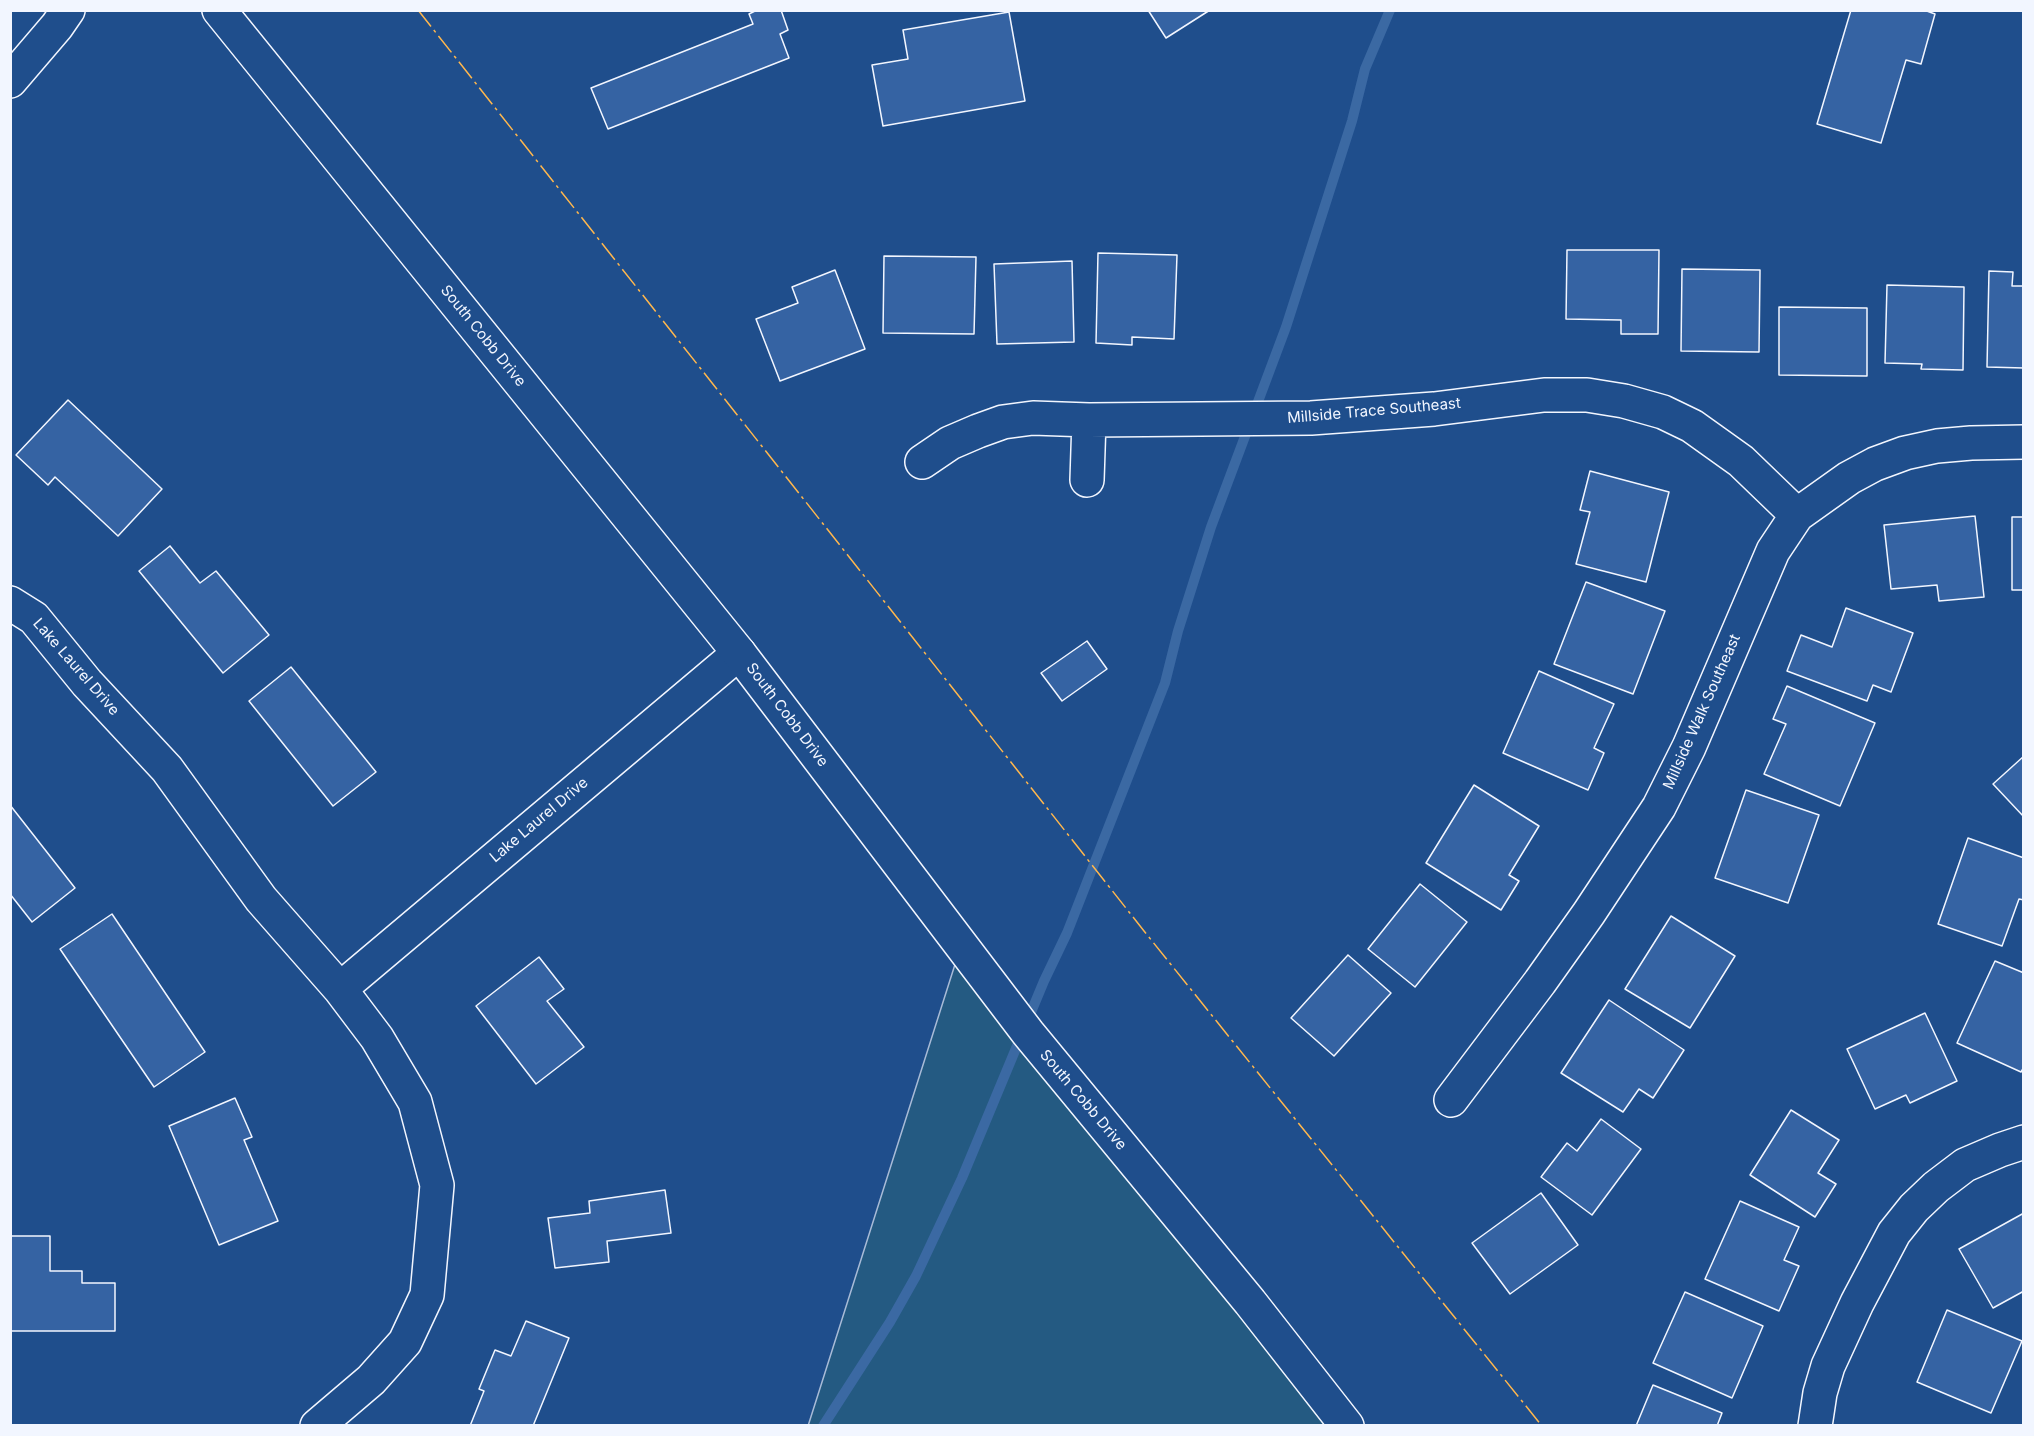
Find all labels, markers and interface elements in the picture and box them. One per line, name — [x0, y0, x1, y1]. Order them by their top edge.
street label: South Cobb Drive — [437, 282, 529, 390]
street label: Millside Trace Southeast — [1287, 394, 1461, 428]
street label: Lake Laurel Drive — [29, 615, 123, 719]
street label: Millside Walk Southeast — [1660, 632, 1744, 792]
street label: South Cobb Drive — [742, 660, 832, 770]
street label: Lake Laurel Drive — [486, 774, 592, 866]
street label: South Cobb Drive — [1036, 1046, 1130, 1154]

